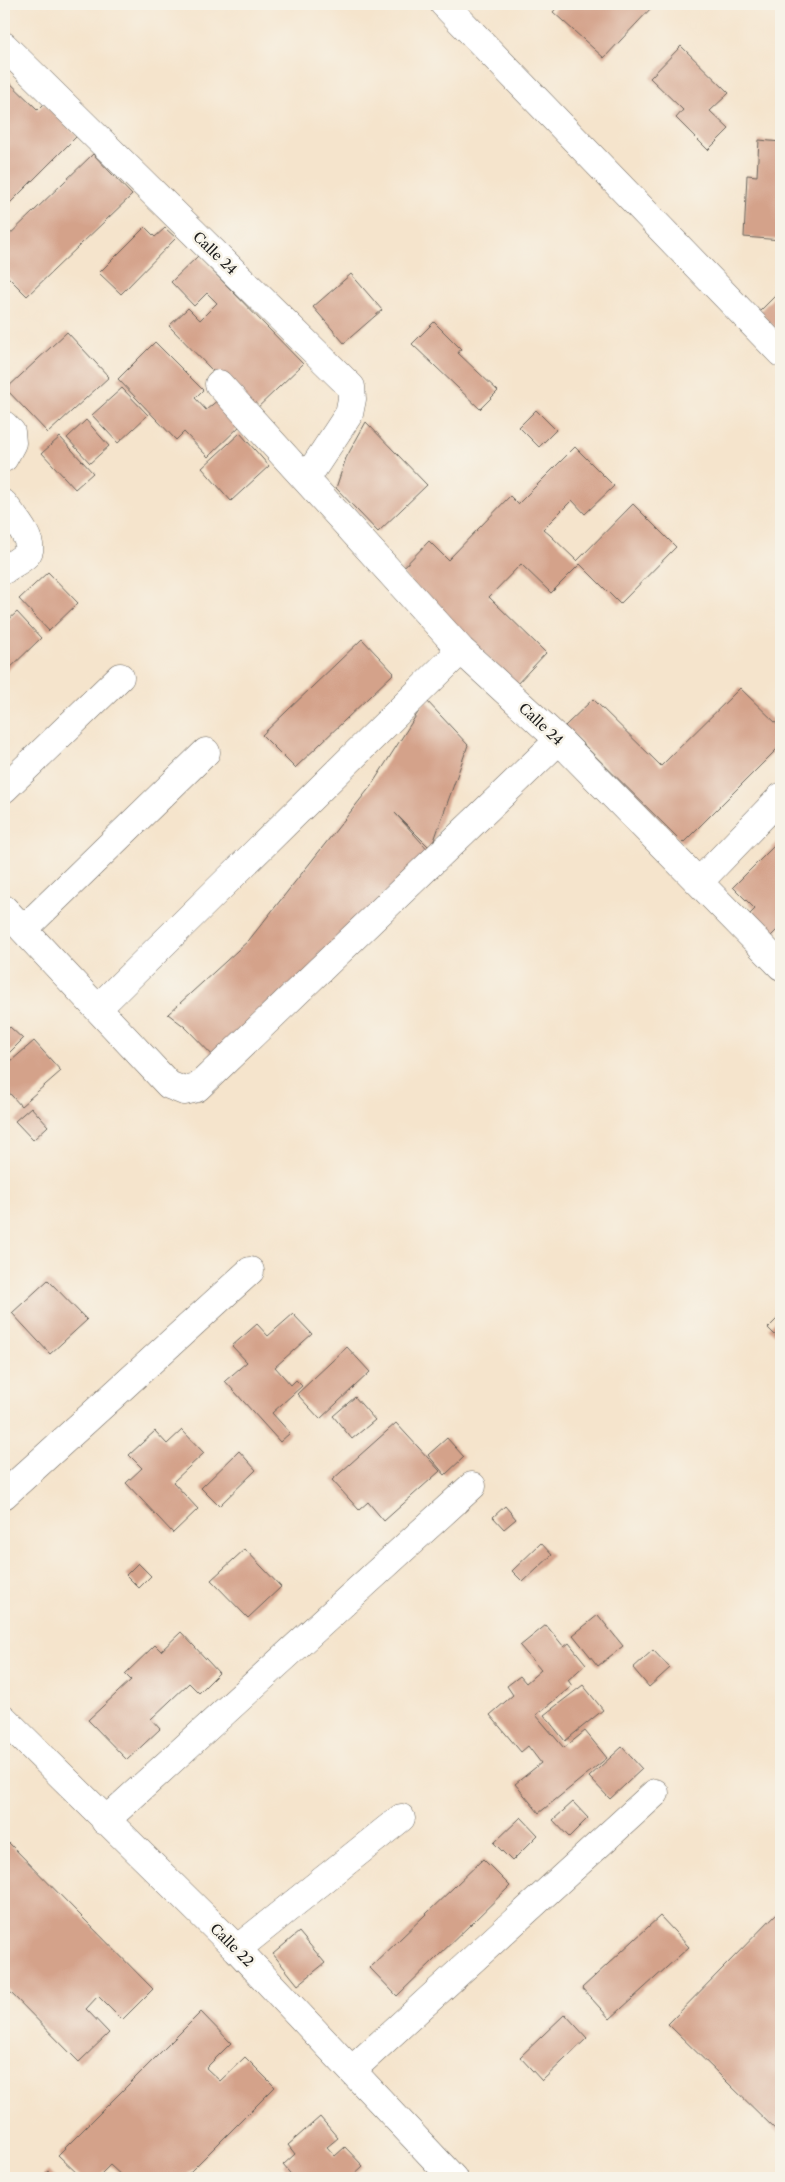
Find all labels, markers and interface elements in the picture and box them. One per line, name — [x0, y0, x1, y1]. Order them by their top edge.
street label: Calle 24 — [189, 228, 241, 278]
street label: Calle 24 — [515, 699, 567, 749]
street label: Calle 22 — [206, 1919, 258, 1971]

